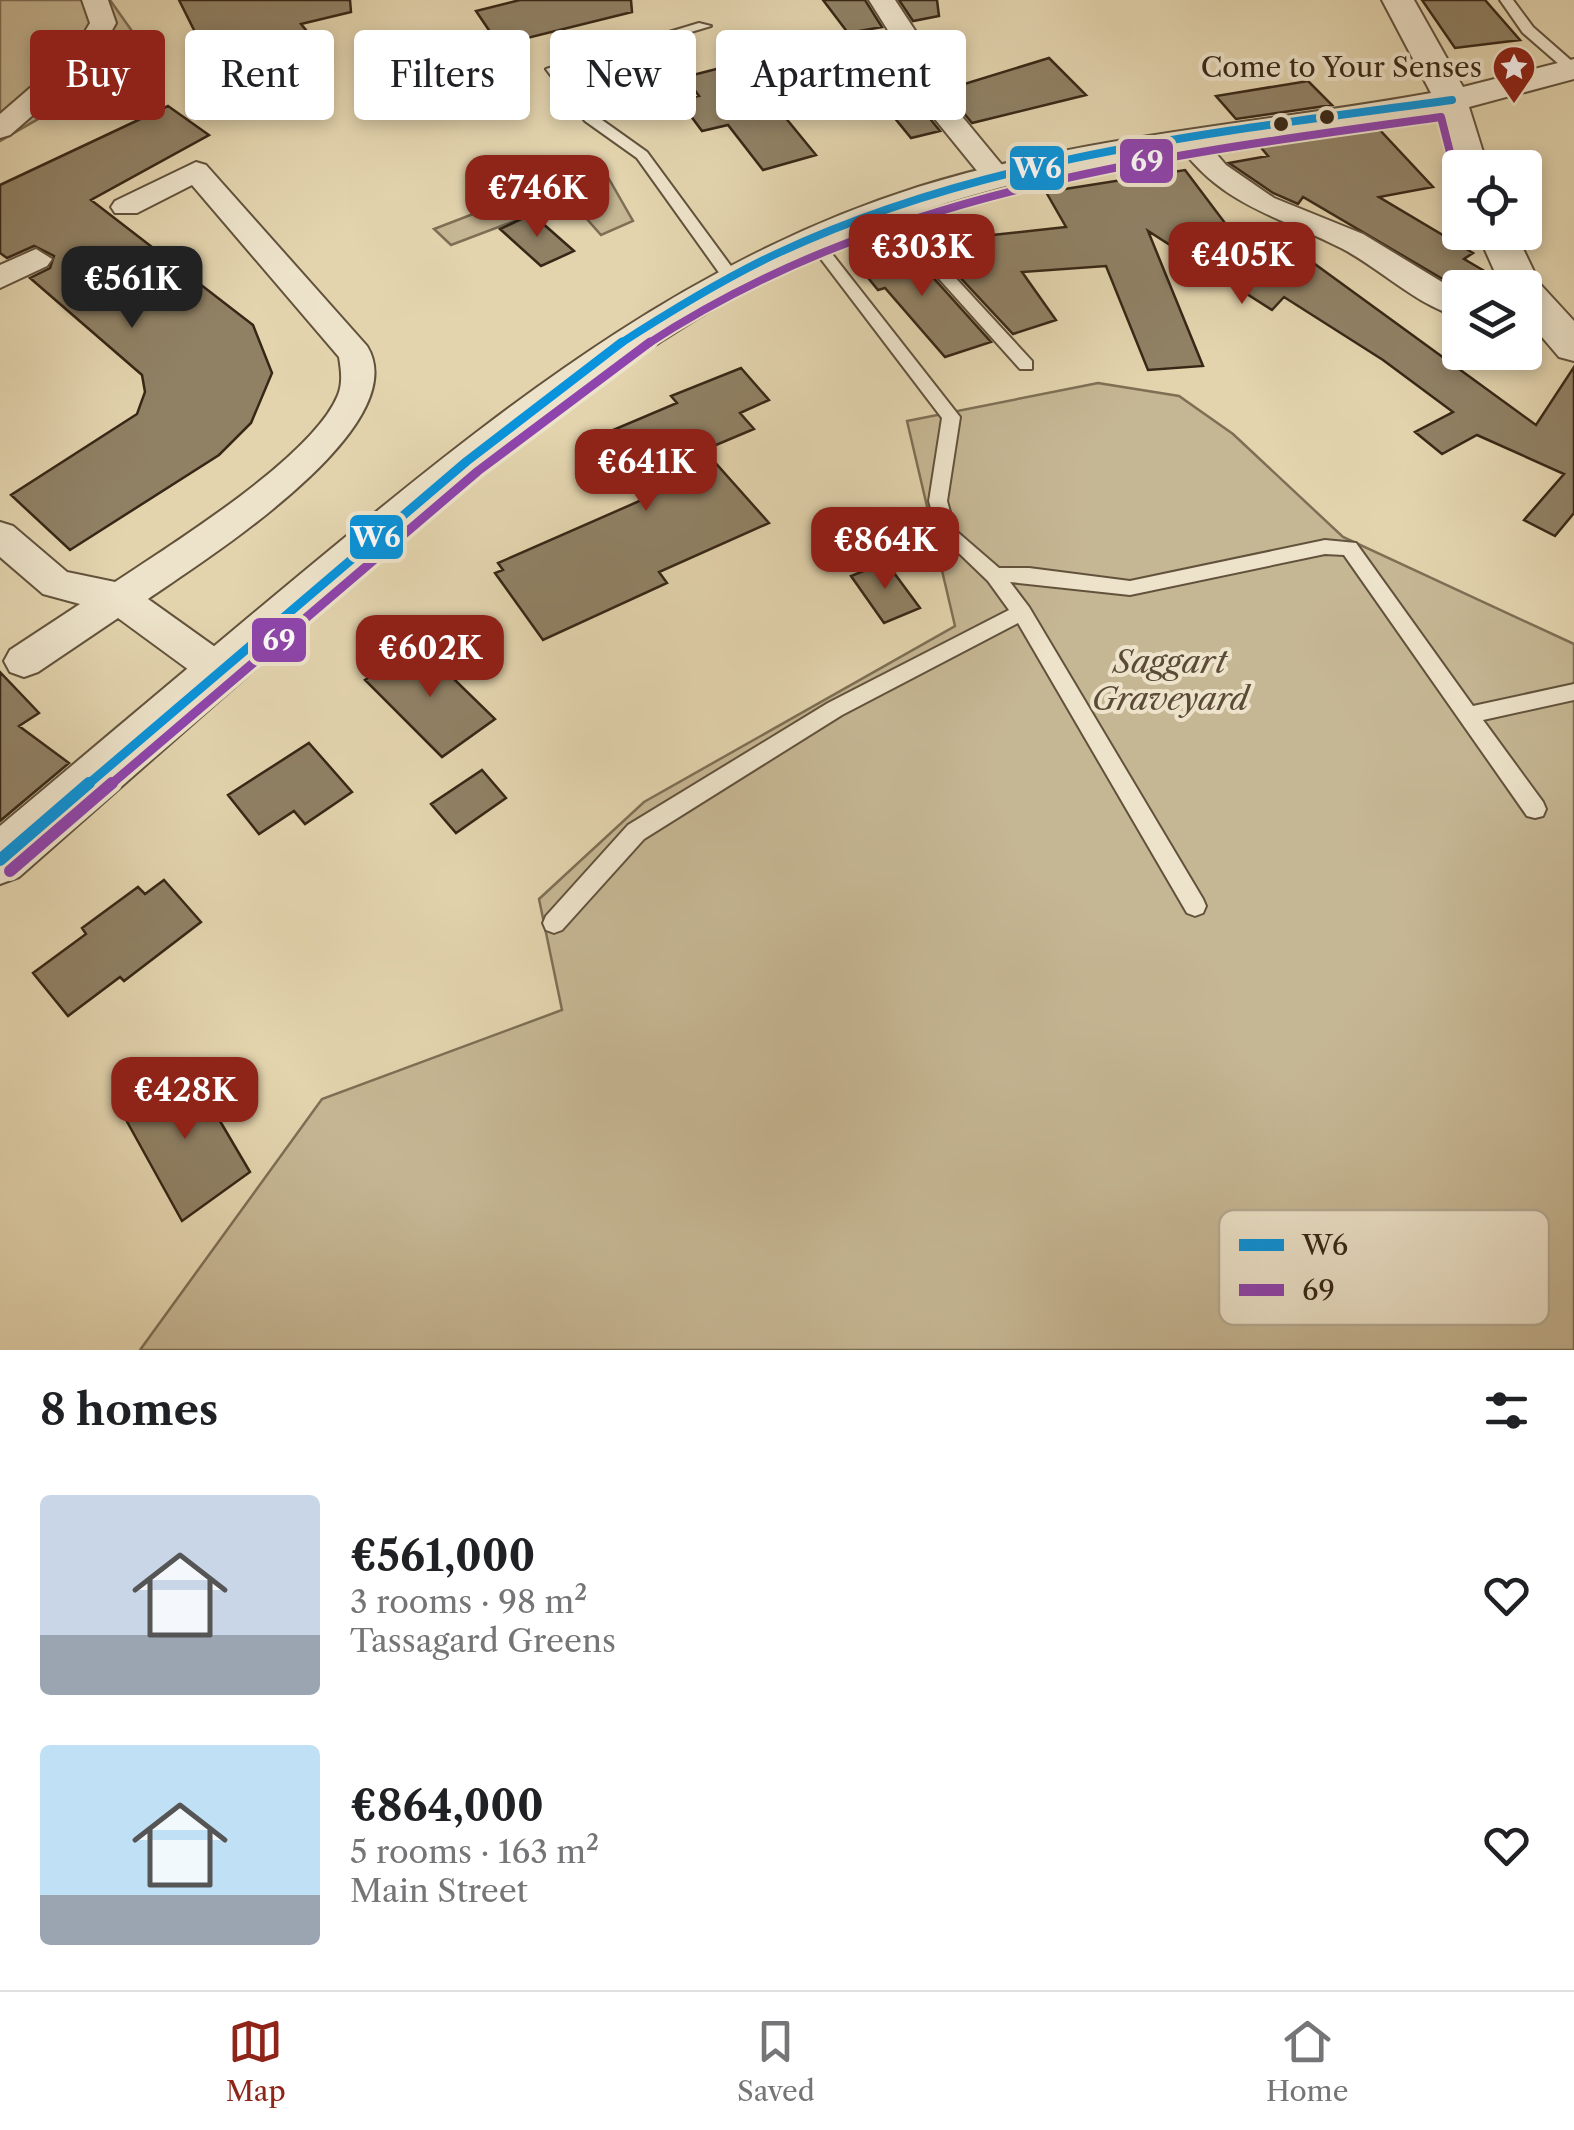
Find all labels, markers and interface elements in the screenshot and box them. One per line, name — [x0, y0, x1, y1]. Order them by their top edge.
chip: Buy — [30, 30, 165, 120]
chip: Rent — [185, 30, 334, 120]
chip: Filters — [354, 30, 530, 120]
chip: New — [550, 30, 696, 120]
chip: Apartment — [716, 30, 966, 120]
place icon: Come to Your Senses — [1491, 44, 1537, 105]
place label: Come to Your Senses — [1201, 50, 1482, 84]
unlabelled marker — [1317, 107, 1337, 127]
unlabelled marker — [1271, 114, 1291, 134]
line badge: 69 — [1118, 137, 1175, 185]
line badge: W6 — [1008, 144, 1066, 192]
text: 69 — [1130, 144, 1164, 178]
map controls — [1442, 150, 1542, 370]
button: locate — [1442, 150, 1542, 250]
text: W6 — [1011, 151, 1062, 185]
pin: €746K — [467, 155, 607, 240]
text: €746K — [487, 168, 587, 207]
pin: €303K — [852, 214, 992, 299]
pin: €405K — [1172, 222, 1312, 307]
text: €303K — [871, 227, 973, 266]
text: €405K — [1191, 235, 1293, 274]
pin: €561K — [62, 246, 202, 331]
text: €561K — [83, 259, 181, 298]
button: layers — [1442, 270, 1542, 370]
pin: €641K — [576, 429, 716, 514]
text: €641K — [597, 442, 695, 481]
pin: €864K — [815, 507, 955, 592]
line badge: W6 — [348, 513, 405, 561]
text: W6 — [350, 520, 401, 554]
text: €864K — [833, 520, 937, 559]
pin: €602K — [360, 615, 500, 700]
line badge: 69 — [250, 616, 308, 664]
text: 69 — [262, 623, 296, 657]
text: €602K — [378, 628, 482, 667]
park label: Saggart Graveyard — [1092, 642, 1251, 718]
pin: €428K — [115, 1057, 255, 1142]
text: €428K — [133, 1070, 237, 1109]
legend — [1219, 1210, 1549, 1325]
text: W6 — [1301, 1228, 1348, 1262]
text: 69 — [1302, 1273, 1335, 1307]
icon: filters — [1479, 1383, 1534, 1438]
text: 8 homes — [40, 1384, 218, 1436]
text: €561,000 — [350, 1530, 535, 1582]
icon: home — [120, 1535, 240, 1655]
icon: heart — [1479, 1568, 1534, 1623]
text: 3 rooms · 98 m² — [350, 1582, 587, 1621]
text: Tassagard Greens — [350, 1621, 616, 1660]
text: €864,000 — [350, 1780, 544, 1832]
icon: home — [120, 1785, 240, 1905]
icon: heart — [1479, 1818, 1534, 1873]
text: 5 rooms · 163 m² — [350, 1832, 599, 1871]
text: Main Street — [350, 1871, 528, 1910]
tab: Map — [226, 2014, 286, 2108]
tab: Saved — [737, 2014, 815, 2108]
tab: Home — [1266, 2014, 1348, 2108]

